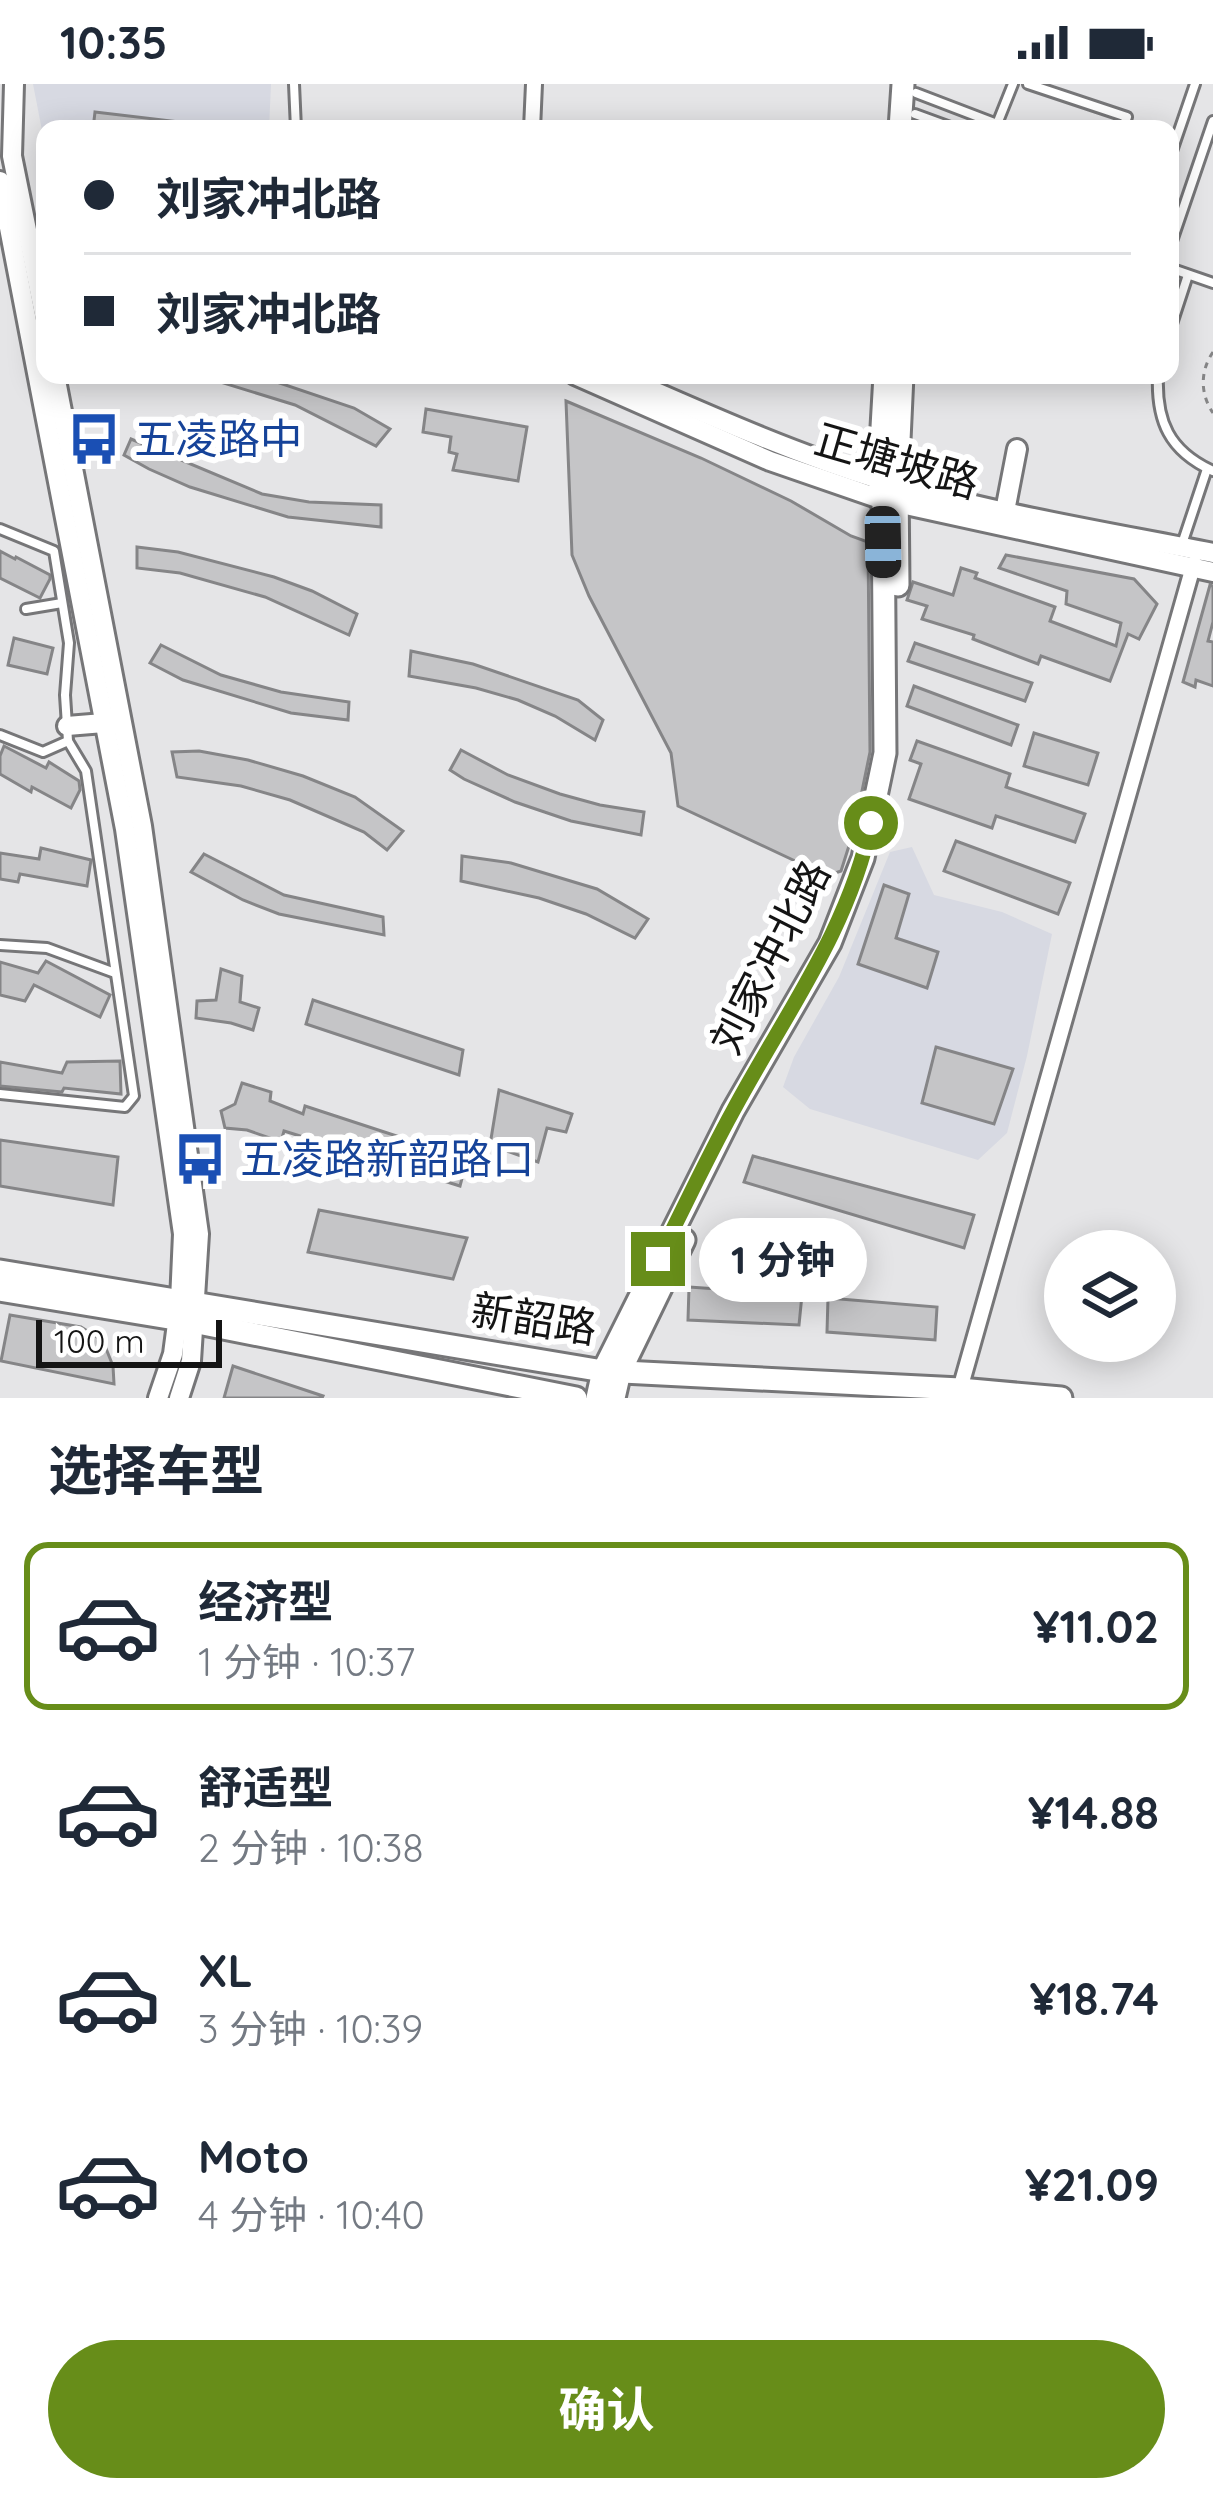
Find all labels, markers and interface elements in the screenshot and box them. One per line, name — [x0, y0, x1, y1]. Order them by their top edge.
text: 10:35 — [60, 14, 168, 70]
text: 刘家冲北路 — [156, 170, 381, 226]
text: 刘家冲北路 — [156, 285, 381, 341]
bus stop icon: 五凌路中 — [65, 410, 123, 468]
place label: 五凌路中 — [134, 412, 302, 465]
street label: 正塘坡路 — [809, 412, 985, 509]
car — [864, 506, 902, 578]
route start — [844, 796, 898, 850]
street label: 刘家冲北路 — [698, 851, 841, 1062]
bus stop icon: 五凌路新韶路口 — [171, 1130, 229, 1188]
place label: 五凌路新韶路口 — [240, 1132, 534, 1185]
callout: 1 分钟 — [700, 1217, 868, 1301]
map controls — [1044, 1230, 1176, 1362]
button: layers — [1044, 1230, 1176, 1362]
route end — [631, 1232, 685, 1286]
text: 1 分钟 — [731, 1235, 835, 1284]
street label: 新韶路 — [468, 1282, 600, 1355]
scale bar — [36, 1314, 222, 1367]
text: 100 m — [54, 1320, 145, 1361]
text: 选择车型 — [48, 1436, 264, 1504]
icon: car — [54, 1572, 162, 1680]
text: 经济型 — [198, 1573, 333, 1629]
text: ¥11.02 — [1033, 1598, 1159, 1654]
text: 1 分钟 · 10:37 — [198, 1637, 415, 1686]
icon: car — [54, 1758, 162, 1866]
text: 舒适型 — [198, 1759, 333, 1815]
text: ¥14.88 — [1028, 1784, 1159, 1840]
text: 2 分钟 · 10:38 — [198, 1823, 424, 1872]
text: XL — [198, 1942, 253, 1998]
icon: car — [54, 1944, 162, 2052]
text: ¥18.74 — [1029, 1970, 1159, 2026]
text: 3 分钟 · 10:39 — [198, 2004, 423, 2053]
text: Moto — [198, 2128, 309, 2184]
icon: car — [54, 2130, 162, 2238]
text: ¥21.09 — [1025, 2156, 1159, 2212]
text: 4 分钟 · 10:40 — [198, 2190, 425, 2239]
button: 确认 — [48, 2340, 1165, 2478]

